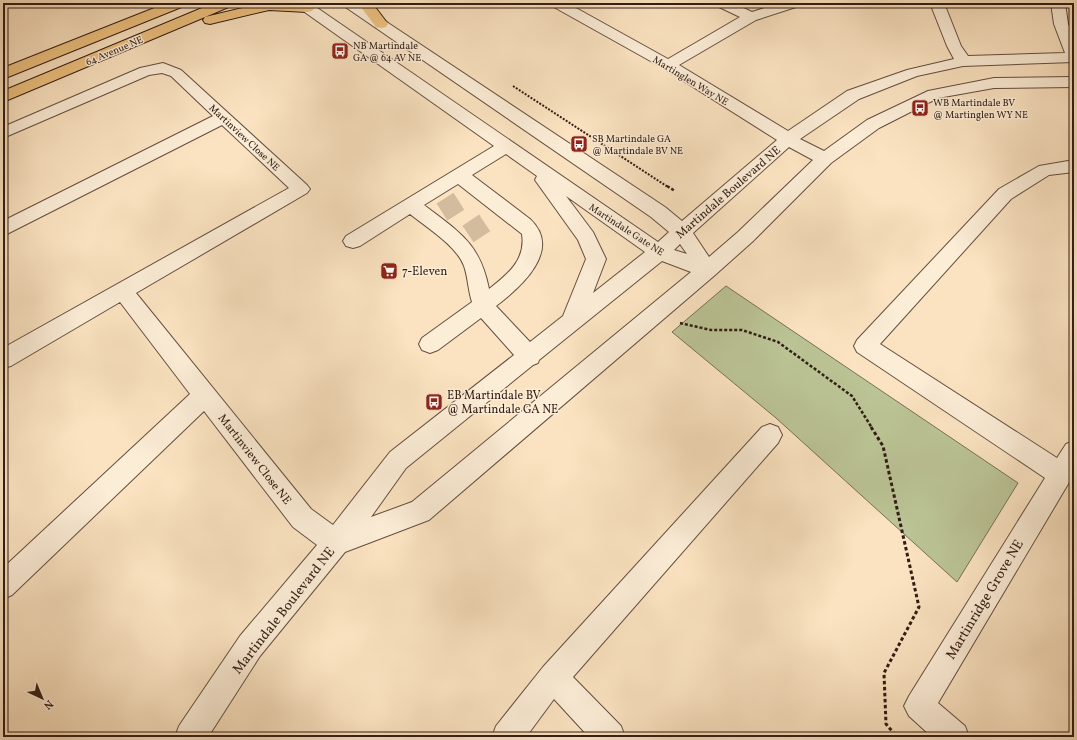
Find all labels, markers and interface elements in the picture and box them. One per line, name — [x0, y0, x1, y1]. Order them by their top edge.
street label: 64 Avenue NE — [84, 33, 145, 69]
place label: NB Martindale GA @ 64 AV NE — [353, 39, 421, 65]
bus stop icon: NB Martindale GA @ 64 AV NE — [330, 41, 350, 61]
street label: Martinglen Way NE — [650, 53, 731, 109]
place label: WB Martindale BV @ Martinglen WY NE — [933, 96, 1028, 122]
bus stop icon: WB Martindale BV @ Martinglen WY NE — [910, 98, 930, 118]
street label: Martinview Close NE — [206, 101, 283, 174]
place label: SB Martindale GA @ Martindale BV NE — [592, 132, 683, 158]
bus stop icon: SB Martindale GA @ Martindale BV NE — [569, 134, 589, 154]
street label: Martindale Boulevard NE — [673, 143, 784, 243]
street label: Martindale Gate NE — [586, 200, 667, 259]
supermarket icon: 7-Eleven — [379, 261, 399, 281]
place label: 7-Eleven — [402, 264, 447, 280]
place label: EB Martindale BV @ Martindale GA NE — [447, 388, 558, 418]
bus stop icon: EB Martindale BV @ Martindale GA NE — [424, 392, 444, 412]
street label: Martinview Close NE — [214, 411, 295, 508]
street label: Martinridge Grove NE — [942, 536, 1029, 663]
street label: Martindale Boulevard NE — [229, 543, 340, 678]
north arrow — [22, 678, 62, 718]
text: N — [40, 696, 56, 712]

